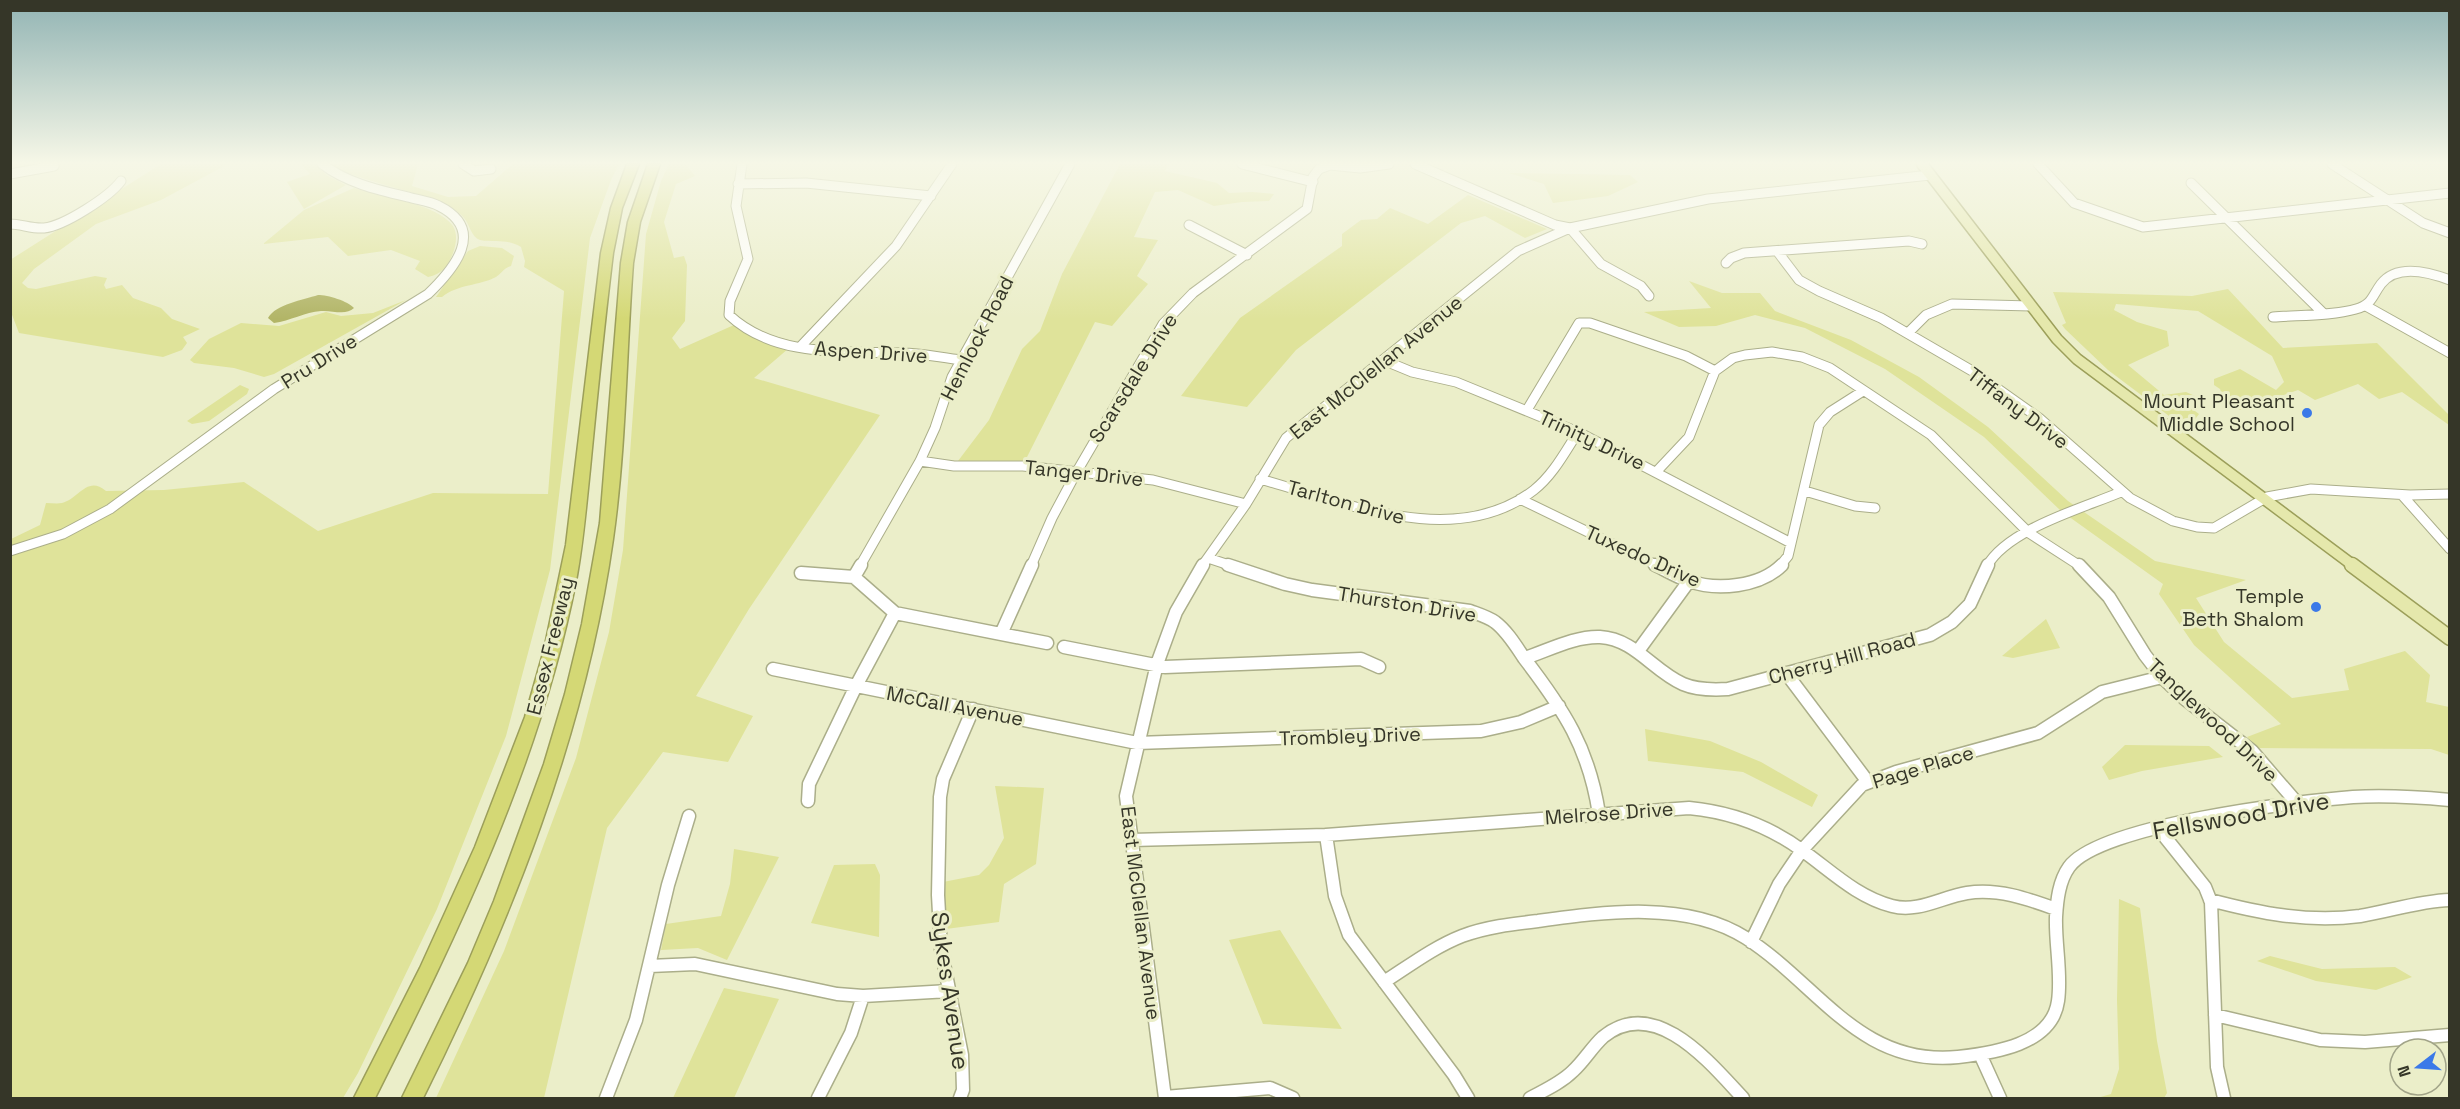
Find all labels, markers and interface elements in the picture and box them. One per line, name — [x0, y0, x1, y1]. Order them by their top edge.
street label: Hemlock Road — [934, 271, 1020, 405]
street label: East McClellan Avenue — [1284, 289, 1468, 445]
street label: Scarsdale Drive — [1083, 308, 1183, 448]
street label: Pru Drive — [276, 327, 362, 395]
street label: Aspen Drive — [814, 335, 928, 369]
street label: Tiffany Drive — [1962, 361, 2074, 455]
place label: Mount Pleasant Middle School — [2143, 388, 2295, 437]
street label: Trinity Drive — [1535, 404, 1649, 476]
marker: Mount Pleasant Middle School — [2300, 406, 2314, 420]
street label: Tanger Drive — [1023, 454, 1145, 492]
street label: Tarlton Drive — [1284, 474, 1408, 530]
street label: Tuxedo Drive — [1581, 519, 1705, 593]
street label: Essex Freeway — [520, 574, 580, 718]
street label: Thurston Drive — [1336, 580, 1478, 628]
place label: Temple Beth Shalom — [2182, 583, 2304, 632]
marker: Temple Beth Shalom — [2309, 600, 2323, 614]
street label: Cherry Hill Road — [1765, 626, 1919, 690]
street label: Tanglewood Drive — [2142, 653, 2284, 787]
street label: McCall Avenue — [884, 680, 1026, 732]
street label: Trombley Drive — [1279, 721, 1421, 751]
street label: Page Place — [1869, 739, 1977, 795]
street label: Fellswood Drive — [2150, 785, 2332, 846]
street label: Melrose Drive — [1544, 796, 1674, 830]
street label: East McClellan Avenue — [1115, 805, 1167, 1021]
street label: Sykes Avenue — [924, 910, 977, 1072]
north arrow — [2388, 1037, 2448, 1097]
text: N — [2393, 1063, 2416, 1079]

